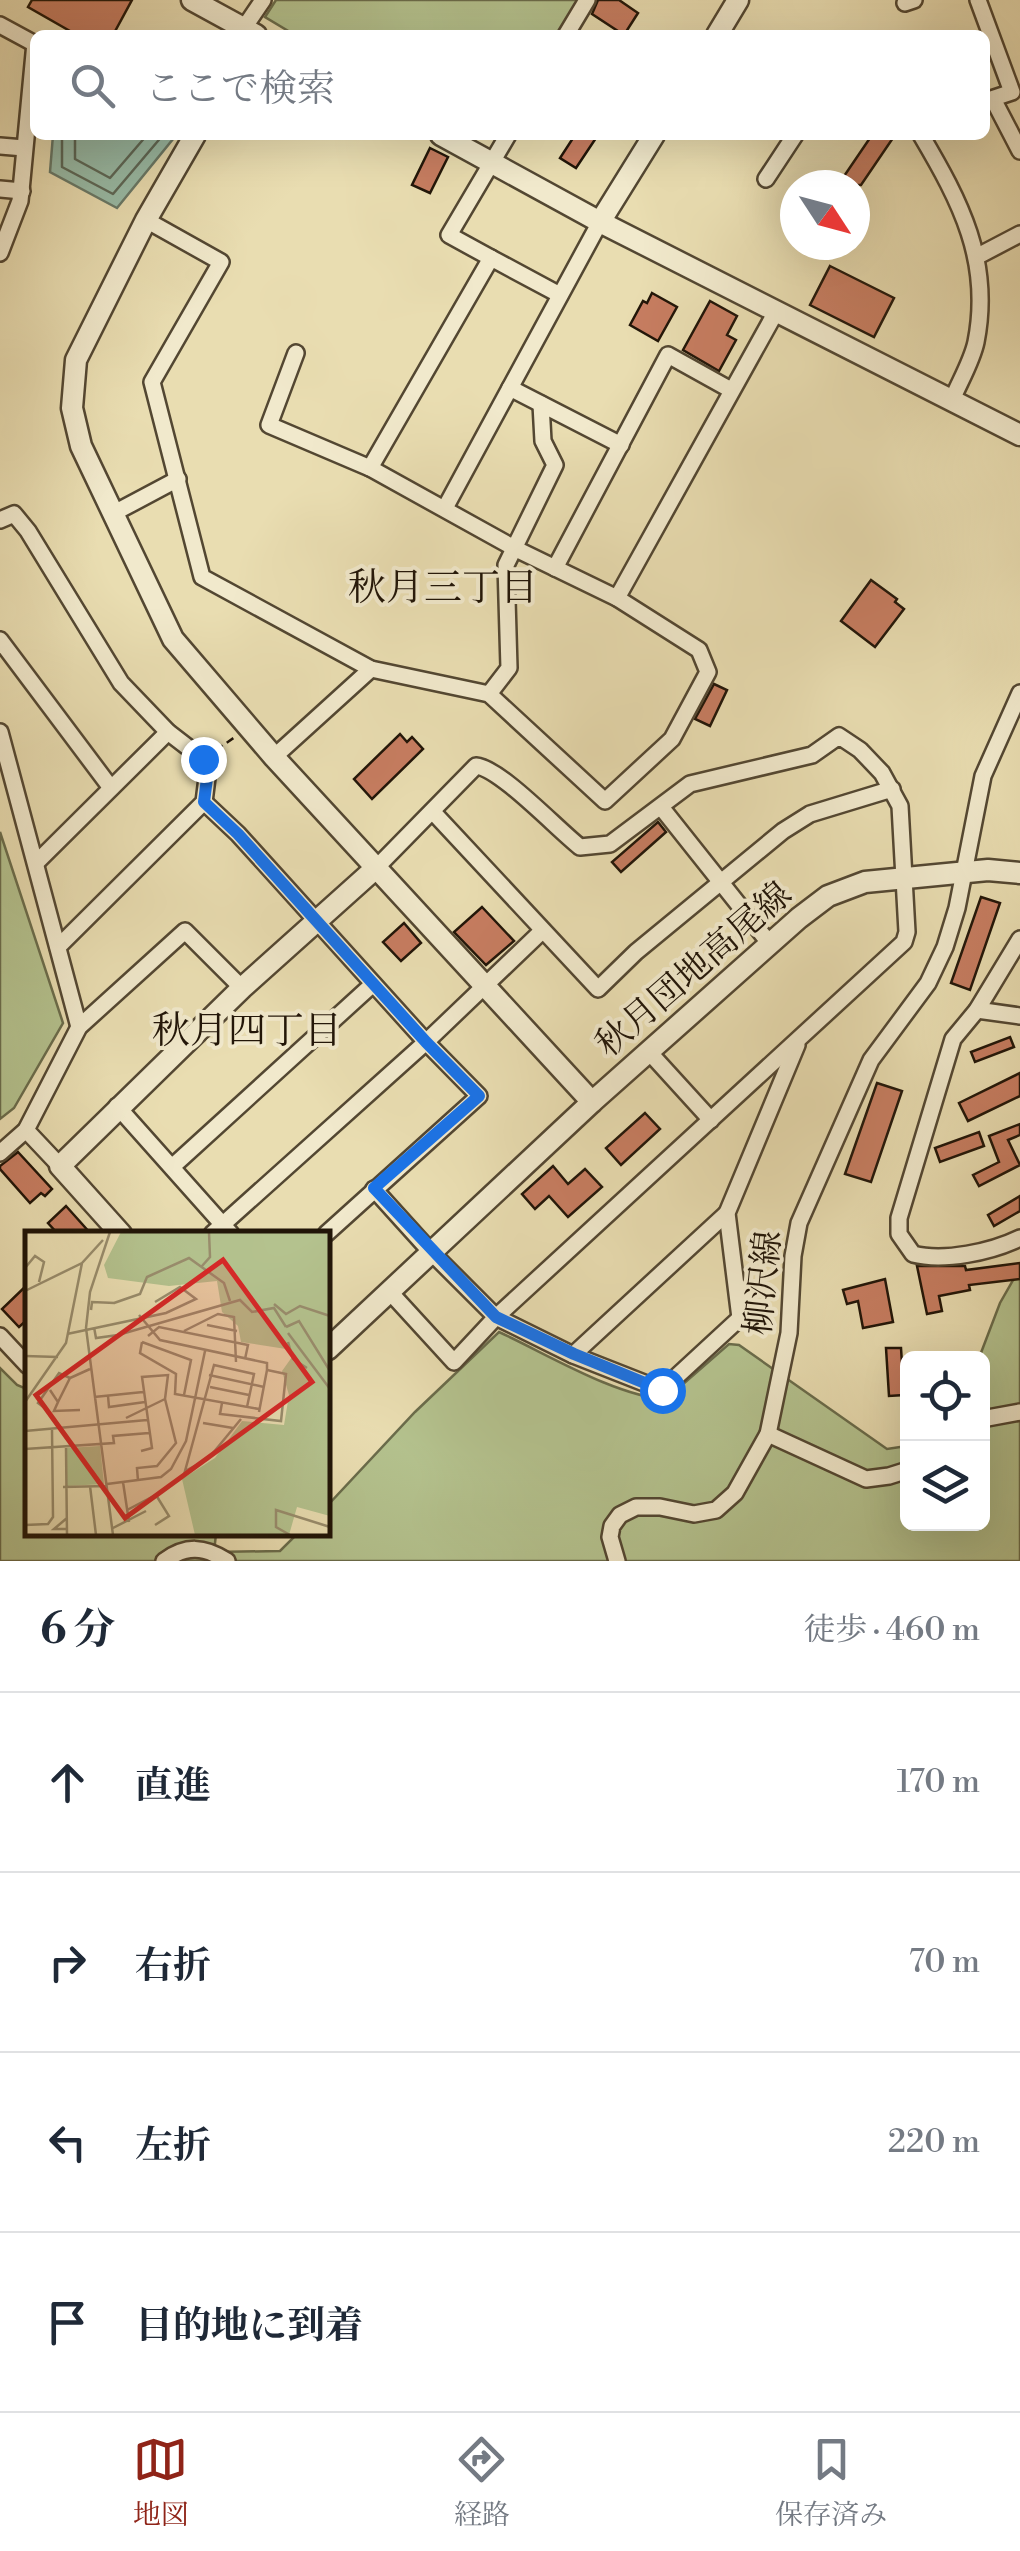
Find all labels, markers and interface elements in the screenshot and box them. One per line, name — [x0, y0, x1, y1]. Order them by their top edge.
search box — [30, 30, 990, 140]
icon: search — [65, 58, 120, 113]
text: ここで検索 — [145, 66, 335, 113]
north arrow — [780, 170, 870, 260]
district label: 秋月三丁目 — [348, 565, 538, 612]
route end — [181, 737, 227, 783]
street label: 秋月団地高尾線 — [587, 873, 801, 1067]
district label: 秋月四丁目 — [152, 1008, 342, 1055]
street label: 柳沢線 — [737, 1229, 791, 1337]
inset map — [25, 1231, 330, 1536]
map controls — [900, 1351, 990, 1531]
button: locate — [900, 1351, 990, 1441]
route start — [640, 1368, 686, 1414]
button: layers — [900, 1441, 990, 1531]
text: 6 分 — [40, 1604, 115, 1657]
text: 徒歩 · 460 m — [803, 1610, 980, 1650]
icon: ahead — [40, 1755, 95, 1810]
text: 170 m — [897, 1762, 980, 1802]
text: 直進 — [135, 1763, 211, 1810]
icon: right — [40, 1935, 95, 1990]
text: 70 m — [909, 1942, 980, 1982]
text: 右折 — [135, 1943, 211, 1990]
icon: left — [40, 2115, 95, 2170]
text: 220 m — [888, 2122, 980, 2162]
text: 左折 — [135, 2123, 211, 2170]
icon: arrive — [40, 2295, 95, 2350]
text: 目的地に到着 — [135, 2303, 363, 2350]
tab: 地図 — [133, 2432, 189, 2533]
tab: 経路 — [454, 2432, 510, 2533]
tab: 保存済み — [775, 2432, 887, 2533]

